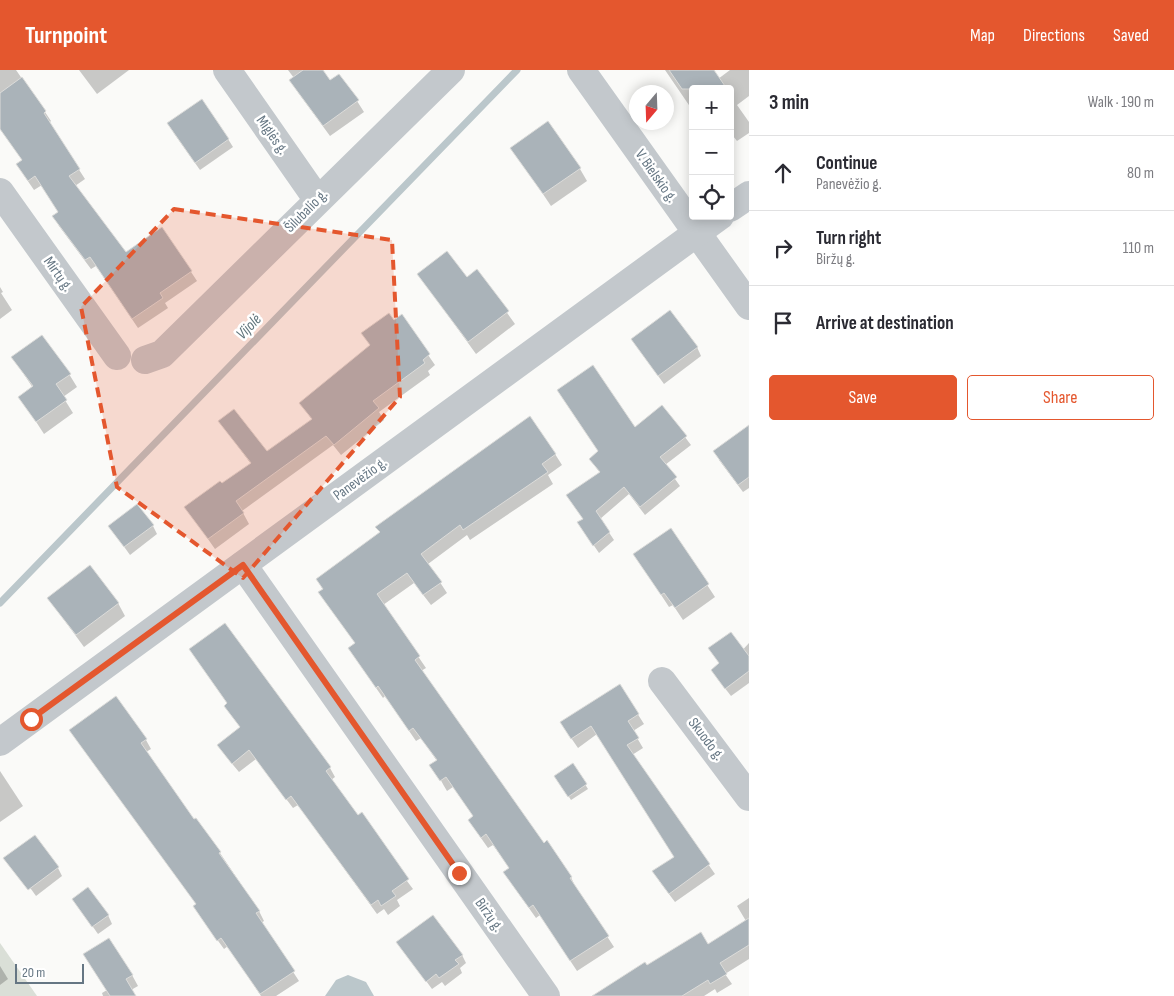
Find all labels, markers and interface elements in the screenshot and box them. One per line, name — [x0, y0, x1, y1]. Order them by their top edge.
text: Turnpoint — [25, 21, 107, 50]
text: Map — [970, 25, 995, 46]
text: Directions — [1023, 25, 1085, 46]
text: Saved — [1113, 25, 1149, 46]
north arrow — [629, 85, 674, 130]
map controls — [689, 85, 734, 220]
button: + — [689, 85, 734, 130]
text: 3 min — [769, 90, 809, 115]
text: Walk · 190 m — [1088, 93, 1154, 112]
street label: Miglės g. — [252, 112, 292, 158]
button: − — [689, 130, 734, 175]
street label: V. Bielskio g. — [631, 146, 681, 206]
text: Continue — [816, 152, 877, 175]
icon: ahead — [769, 159, 797, 187]
text: 80 m — [1127, 164, 1154, 183]
button: locate — [689, 175, 734, 220]
text: Panevėžio g. — [816, 175, 882, 194]
street label: Šilubalio g. — [280, 185, 332, 237]
text: Turn right — [816, 227, 881, 250]
icon: right — [769, 234, 797, 262]
text: 110 m — [1123, 239, 1154, 258]
text: Biržų g. — [816, 250, 855, 269]
street label: Mirtų g. — [39, 253, 77, 295]
icon: arrive — [769, 309, 797, 337]
water label: Vijolė — [232, 310, 266, 344]
text: Arrive at destination — [816, 312, 954, 335]
button: Save — [769, 375, 957, 420]
button: Share — [967, 375, 1154, 420]
street label: Panevėžio g. — [330, 453, 391, 505]
route start — [20, 708, 43, 731]
street label: Skuodo g. — [684, 714, 728, 764]
route end — [448, 862, 471, 885]
street label: Biržų g. — [471, 895, 507, 936]
scale bar — [15, 961, 84, 984]
text: 20 m — [22, 964, 45, 981]

